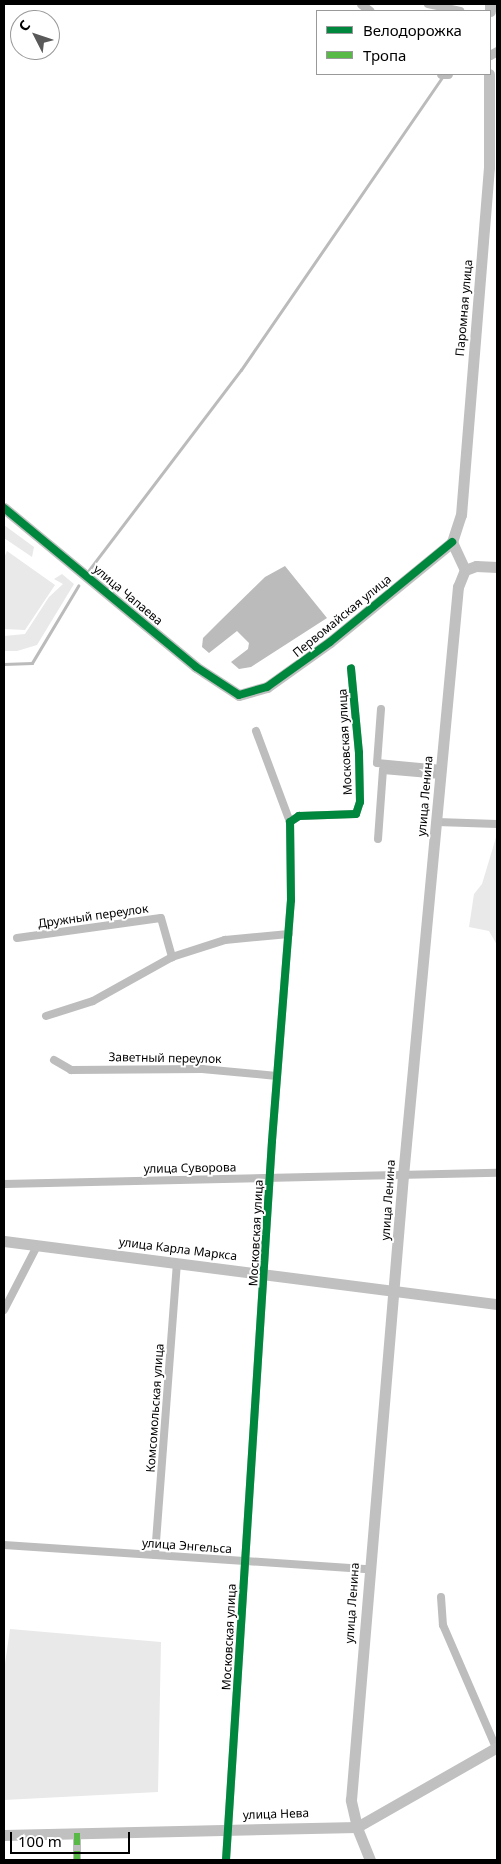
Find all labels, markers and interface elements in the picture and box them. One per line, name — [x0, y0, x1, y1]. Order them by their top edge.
north arrow — [10, 10, 60, 60]
legend — [316, 10, 491, 75]
text: С — [14, 16, 34, 35]
text: Велодорожка — [363, 20, 462, 40]
text: Тропа — [363, 45, 406, 65]
street label: Паромная улица — [453, 259, 475, 357]
street label: улица Чапаева — [90, 562, 166, 628]
street label: Первомайская улица — [290, 572, 394, 660]
street label: Московская улица — [335, 688, 355, 796]
street label: улица Ленина — [414, 755, 436, 837]
street label: Дружный переулок — [37, 901, 149, 931]
street label: Заветный переулок — [108, 1050, 222, 1066]
street label: улица Ленина — [378, 1159, 398, 1241]
street label: улица Суворова — [144, 1160, 236, 1176]
street label: Московская улица — [246, 1179, 266, 1287]
street label: улица Карла Маркса — [118, 1235, 238, 1263]
street label: Комсомольская улица — [143, 1343, 167, 1473]
street label: улица Энгельса — [142, 1536, 232, 1556]
street label: улица Ленина — [342, 1562, 362, 1644]
street label: Московская улица — [219, 1583, 239, 1691]
street label: улица Нева — [243, 1806, 309, 1822]
scale bar — [12, 1822, 132, 1854]
text: 100 m — [18, 1831, 62, 1851]

